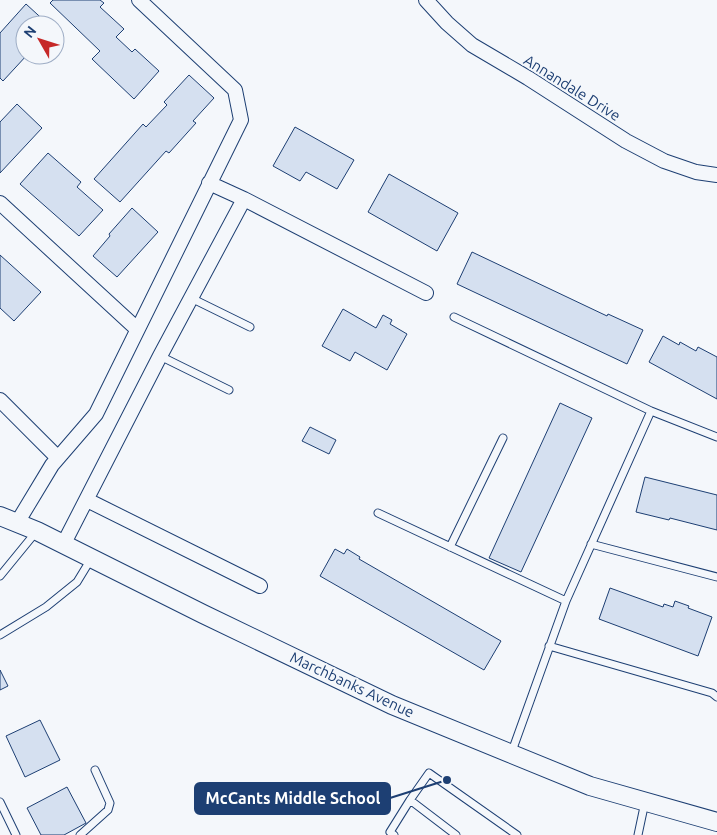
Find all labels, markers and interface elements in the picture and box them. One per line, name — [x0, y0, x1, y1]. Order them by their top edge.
north arrow — [15, 15, 65, 65]
text: N — [20, 23, 39, 41]
street label: Annandale Drive — [521, 51, 624, 124]
street label: Marchbanks Avenue — [287, 648, 417, 721]
callout: McCants Middle School — [195, 783, 390, 814]
text: McCants Middle School — [206, 789, 381, 807]

